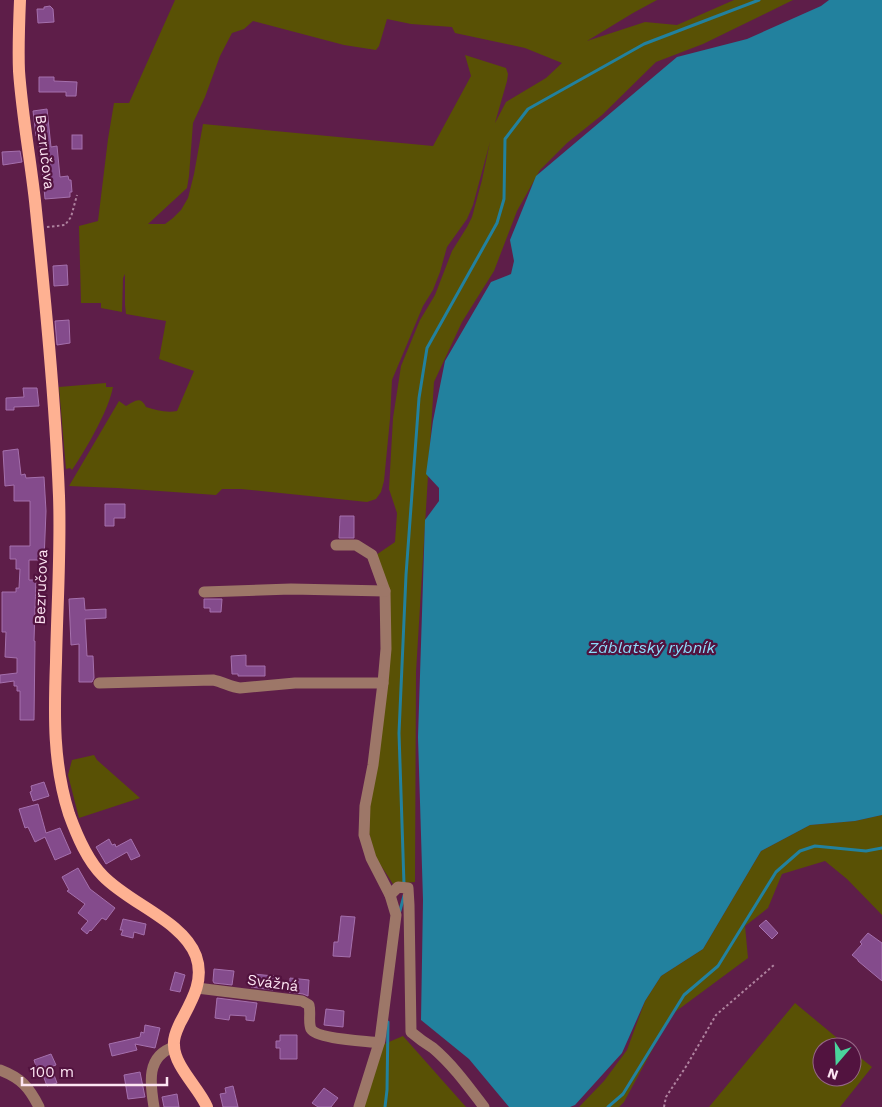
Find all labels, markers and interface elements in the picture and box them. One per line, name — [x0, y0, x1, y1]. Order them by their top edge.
street label: Bezručova — [31, 114, 59, 191]
street label: Bezručova — [31, 549, 51, 625]
water label: Záblatský rybník — [588, 638, 716, 657]
street label: Svážná — [246, 971, 300, 996]
north arrow — [812, 1037, 862, 1087]
scale bar — [22, 1054, 168, 1086]
text: 100 m — [30, 1063, 74, 1081]
text: N — [825, 1065, 840, 1084]

